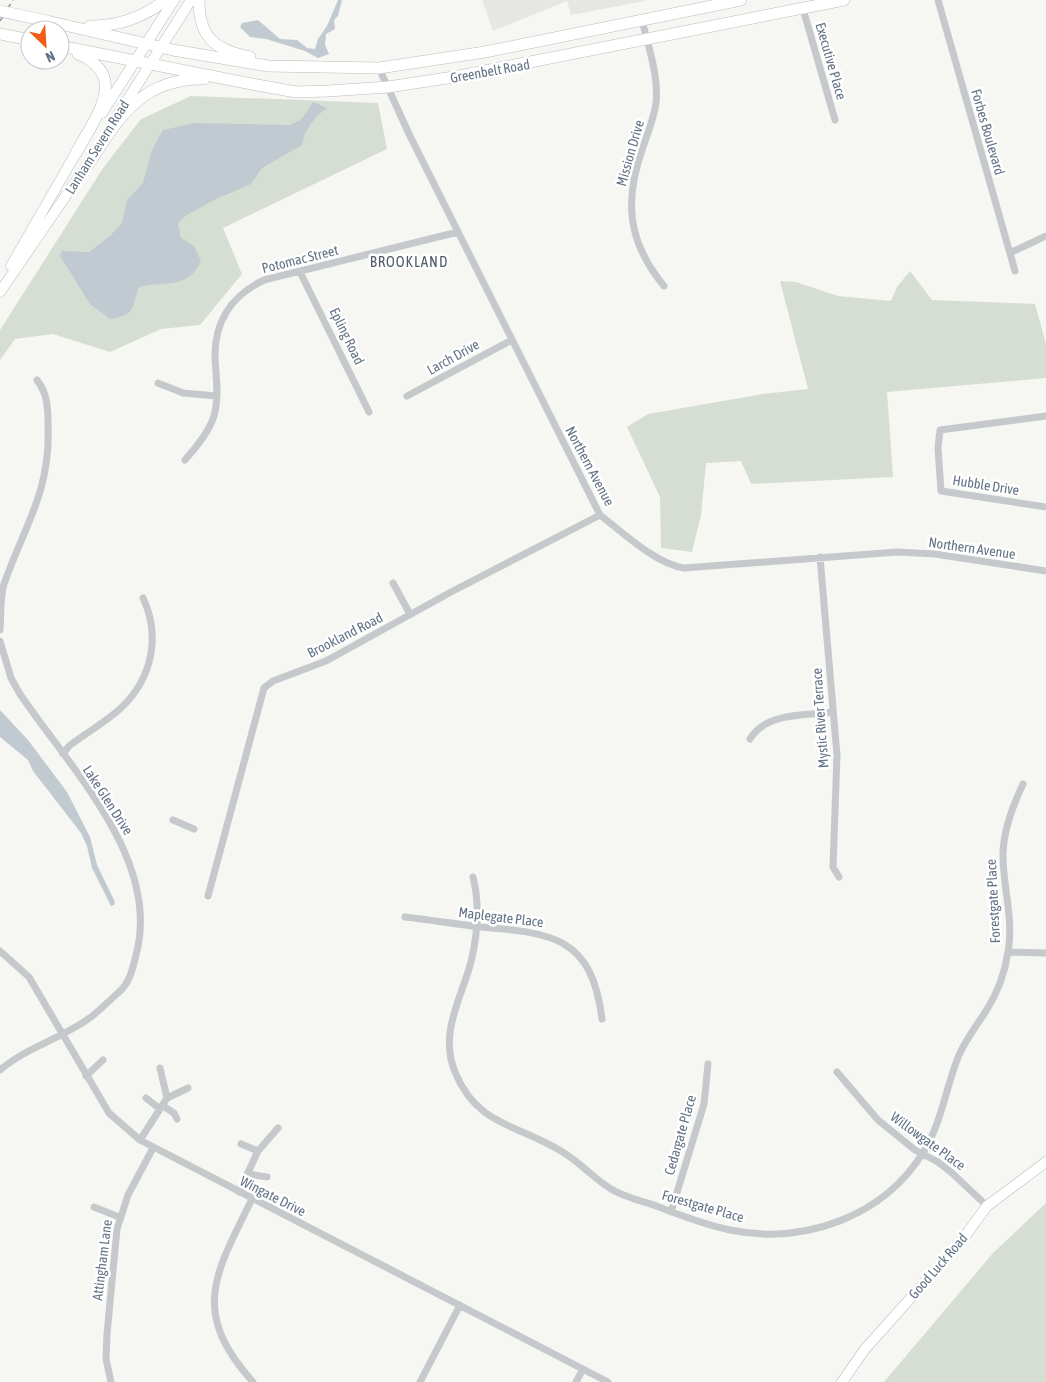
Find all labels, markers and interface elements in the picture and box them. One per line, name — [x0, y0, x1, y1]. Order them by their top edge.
north arrow — [20, 20, 70, 70]
street label: Executive Place — [812, 21, 850, 101]
text: N — [43, 48, 58, 66]
street label: Greenbelt Road — [449, 56, 531, 86]
street label: Forbes Boulevard — [968, 87, 1008, 177]
street label: Lanham Severn Road — [62, 97, 132, 197]
street label: Mission Drive — [613, 118, 647, 188]
street label: Potomac Street — [260, 242, 340, 276]
district label: BROOKLAND — [370, 253, 448, 270]
street label: Epling Road — [326, 305, 368, 367]
street label: Larch Drive — [424, 336, 482, 378]
street label: Northern Avenue — [562, 424, 618, 508]
street label: Hubble Drive — [952, 472, 1020, 498]
street label: Northern Avenue — [928, 534, 1016, 562]
street label: Brookland Road — [305, 609, 385, 661]
street label: Mystic River Terrace — [809, 667, 831, 769]
street label: Lake Glen Drive — [80, 762, 136, 838]
street label: Forestgate Place — [983, 858, 1003, 944]
street label: Maplegate Place — [458, 904, 544, 930]
street label: Cedargate Place — [661, 1093, 699, 1177]
street label: Willowgate Place — [888, 1109, 968, 1173]
street label: Wingate Drive — [237, 1173, 309, 1219]
street label: Forestgate Place — [660, 1187, 746, 1225]
street label: Attingham Lane — [89, 1219, 115, 1301]
street label: Good Luck Road — [905, 1230, 971, 1302]

